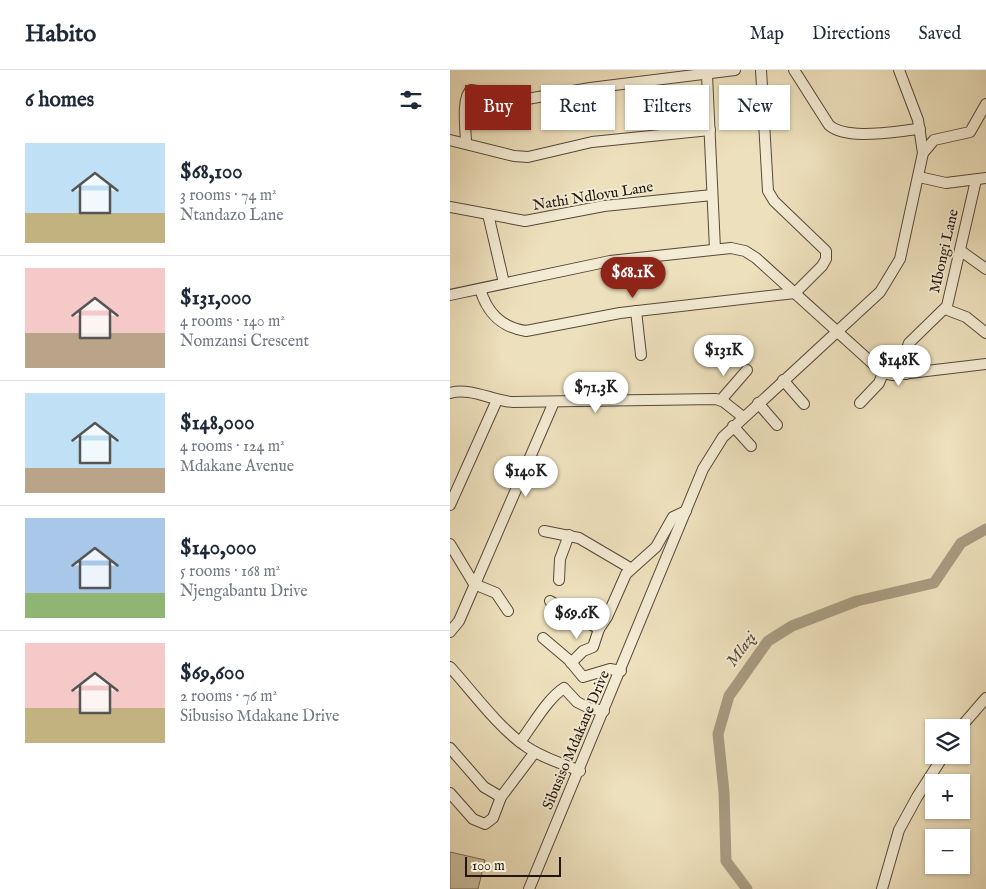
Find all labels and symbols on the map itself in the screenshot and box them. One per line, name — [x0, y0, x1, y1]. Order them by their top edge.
street label: Nathi Ndlovu Lane — [531, 177, 655, 215]
street label: Mbongi Lane — [925, 207, 963, 295]
pin: $68.1K — [592, 256, 674, 299]
pin: $131K — [689, 334, 759, 377]
pin: $148K — [864, 344, 934, 387]
pin: $71.3K — [555, 372, 637, 414]
pin: $140K — [491, 456, 561, 498]
pin: $69.6K — [536, 598, 618, 640]
water label: Mlazi — [723, 628, 762, 671]
street label: Sibusiso Mdakane Drive — [538, 667, 614, 812]
scale bar — [465, 854, 561, 877]

